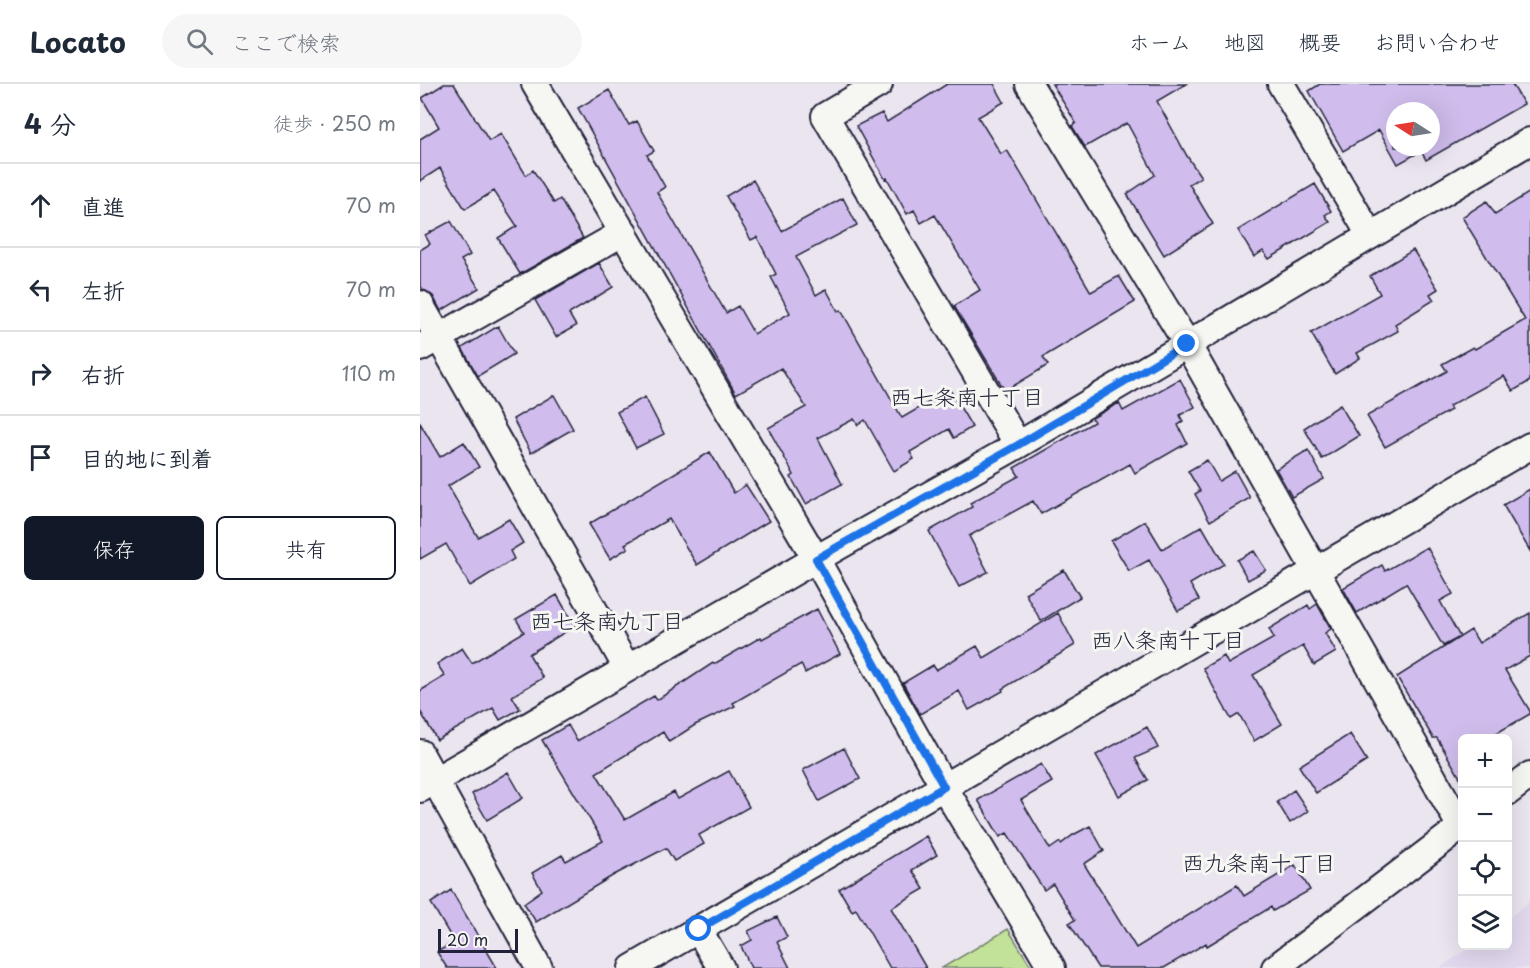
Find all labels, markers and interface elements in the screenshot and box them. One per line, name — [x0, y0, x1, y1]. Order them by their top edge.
search box — [162, 14, 582, 68]
text: Locato — [30, 20, 126, 63]
icon: search — [183, 25, 216, 58]
text: ここで検索 — [231, 25, 341, 58]
text: ホーム — [1129, 25, 1191, 57]
text: 地図 — [1224, 25, 1266, 57]
text: 概要 — [1299, 25, 1341, 57]
text: お問い合わせ — [1374, 25, 1500, 57]
north arrow — [1386, 102, 1440, 156]
text: 4 分 — [24, 104, 76, 143]
text: 徒歩 · 250 m — [273, 108, 396, 138]
icon: ahead — [24, 189, 57, 222]
text: 直進 — [81, 189, 125, 222]
text: 70 m — [346, 190, 396, 220]
icon: left — [24, 273, 57, 306]
text: 左折 — [81, 273, 125, 306]
text: 70 m — [346, 274, 396, 304]
route end — [1173, 330, 1199, 356]
icon: right — [24, 357, 57, 390]
text: 右折 — [81, 357, 125, 390]
text: 110 m — [342, 358, 396, 388]
district label: 西七条南十丁目 — [890, 379, 1044, 412]
icon: arrive — [24, 441, 57, 474]
text: 目的地に到着 — [81, 441, 213, 474]
button: 保存 — [24, 516, 204, 580]
button: 共有 — [216, 516, 396, 580]
district label: 西七条南九丁目 — [530, 603, 684, 636]
district label: 西八条南十丁目 — [1091, 622, 1245, 655]
map controls — [1458, 734, 1512, 950]
button: + — [1458, 734, 1512, 788]
button: − — [1458, 788, 1512, 842]
button: locate — [1458, 842, 1512, 896]
district label: 西九条南十丁目 — [1182, 845, 1336, 878]
button: layers — [1458, 896, 1512, 950]
route start — [685, 915, 711, 941]
scale bar — [438, 926, 518, 954]
text: 20 m — [447, 927, 488, 951]

